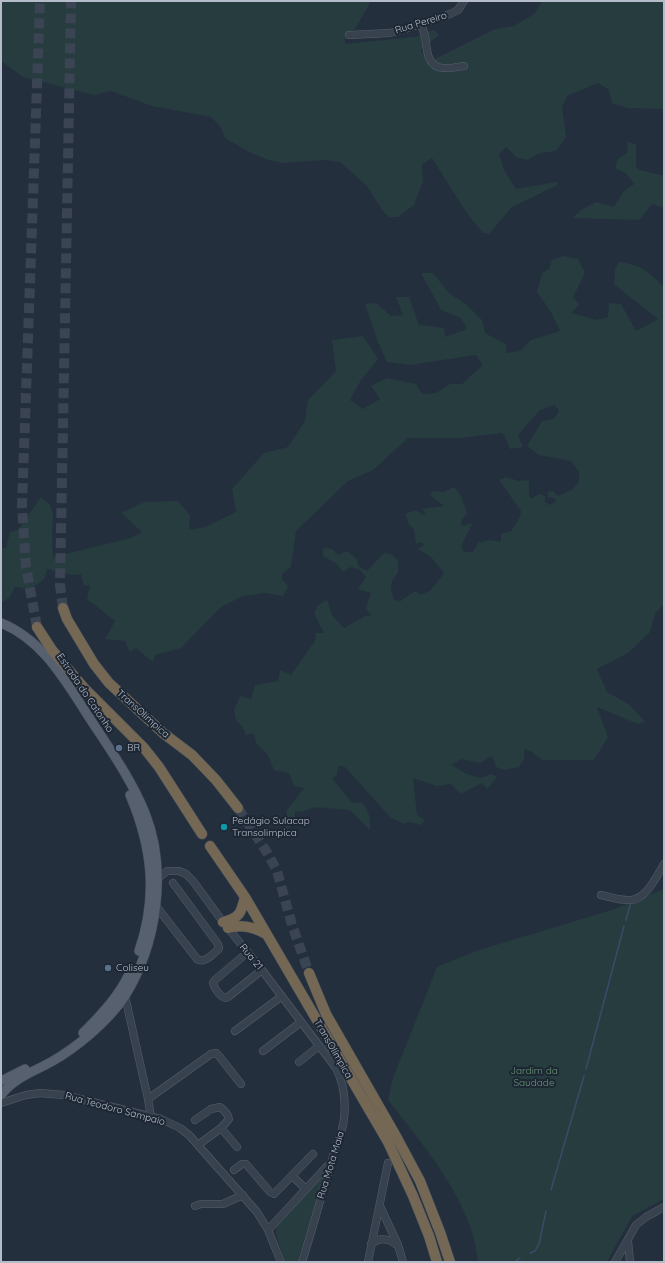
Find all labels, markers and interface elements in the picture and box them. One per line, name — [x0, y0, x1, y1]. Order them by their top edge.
street label: Rua Pereiro — [394, 9, 448, 37]
street label: Estrada do Catonho — [54, 651, 116, 735]
street label: TransOlímpica — [114, 687, 172, 741]
place label: BR — [127, 742, 140, 754]
marker: BR — [114, 743, 124, 753]
place label: Pedágio Sulacap Transolimpica — [232, 815, 310, 838]
marker: Pedágio Sulacap Transolimpica — [219, 822, 229, 832]
street label: Rua 21 — [237, 942, 265, 972]
place label: Coliseu — [116, 962, 149, 974]
marker: Coliseu — [103, 963, 113, 973]
street label: TransOlímpica — [311, 1017, 355, 1081]
park label: Jardim da Saudade — [510, 1065, 558, 1088]
street label: Rua Teodoro Sampaio — [64, 1090, 166, 1128]
street label: Rua Mota Maia — [315, 1130, 347, 1200]

